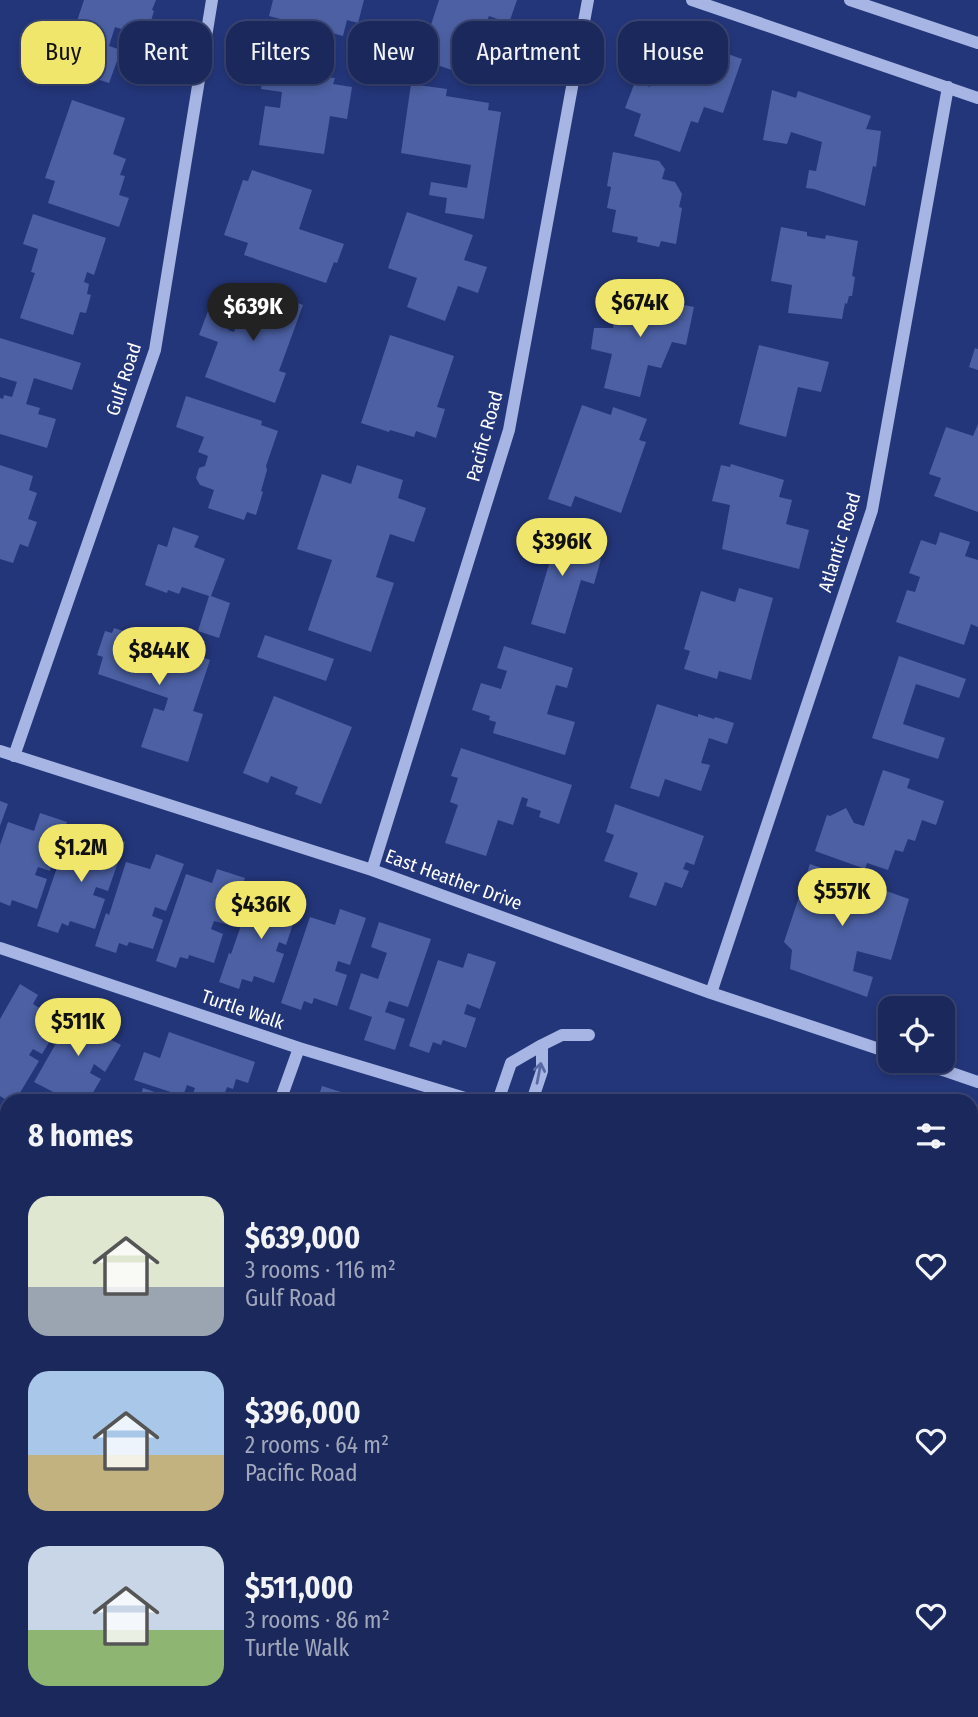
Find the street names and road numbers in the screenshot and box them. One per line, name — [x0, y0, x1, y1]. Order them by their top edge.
street label: Gulf Road — [101, 340, 146, 419]
street label: Pacific Road — [461, 388, 508, 484]
street label: Atlantic Road — [813, 489, 866, 595]
street label: East Heather Drive — [382, 844, 525, 915]
street label: Turtle Walk — [198, 985, 287, 1034]

